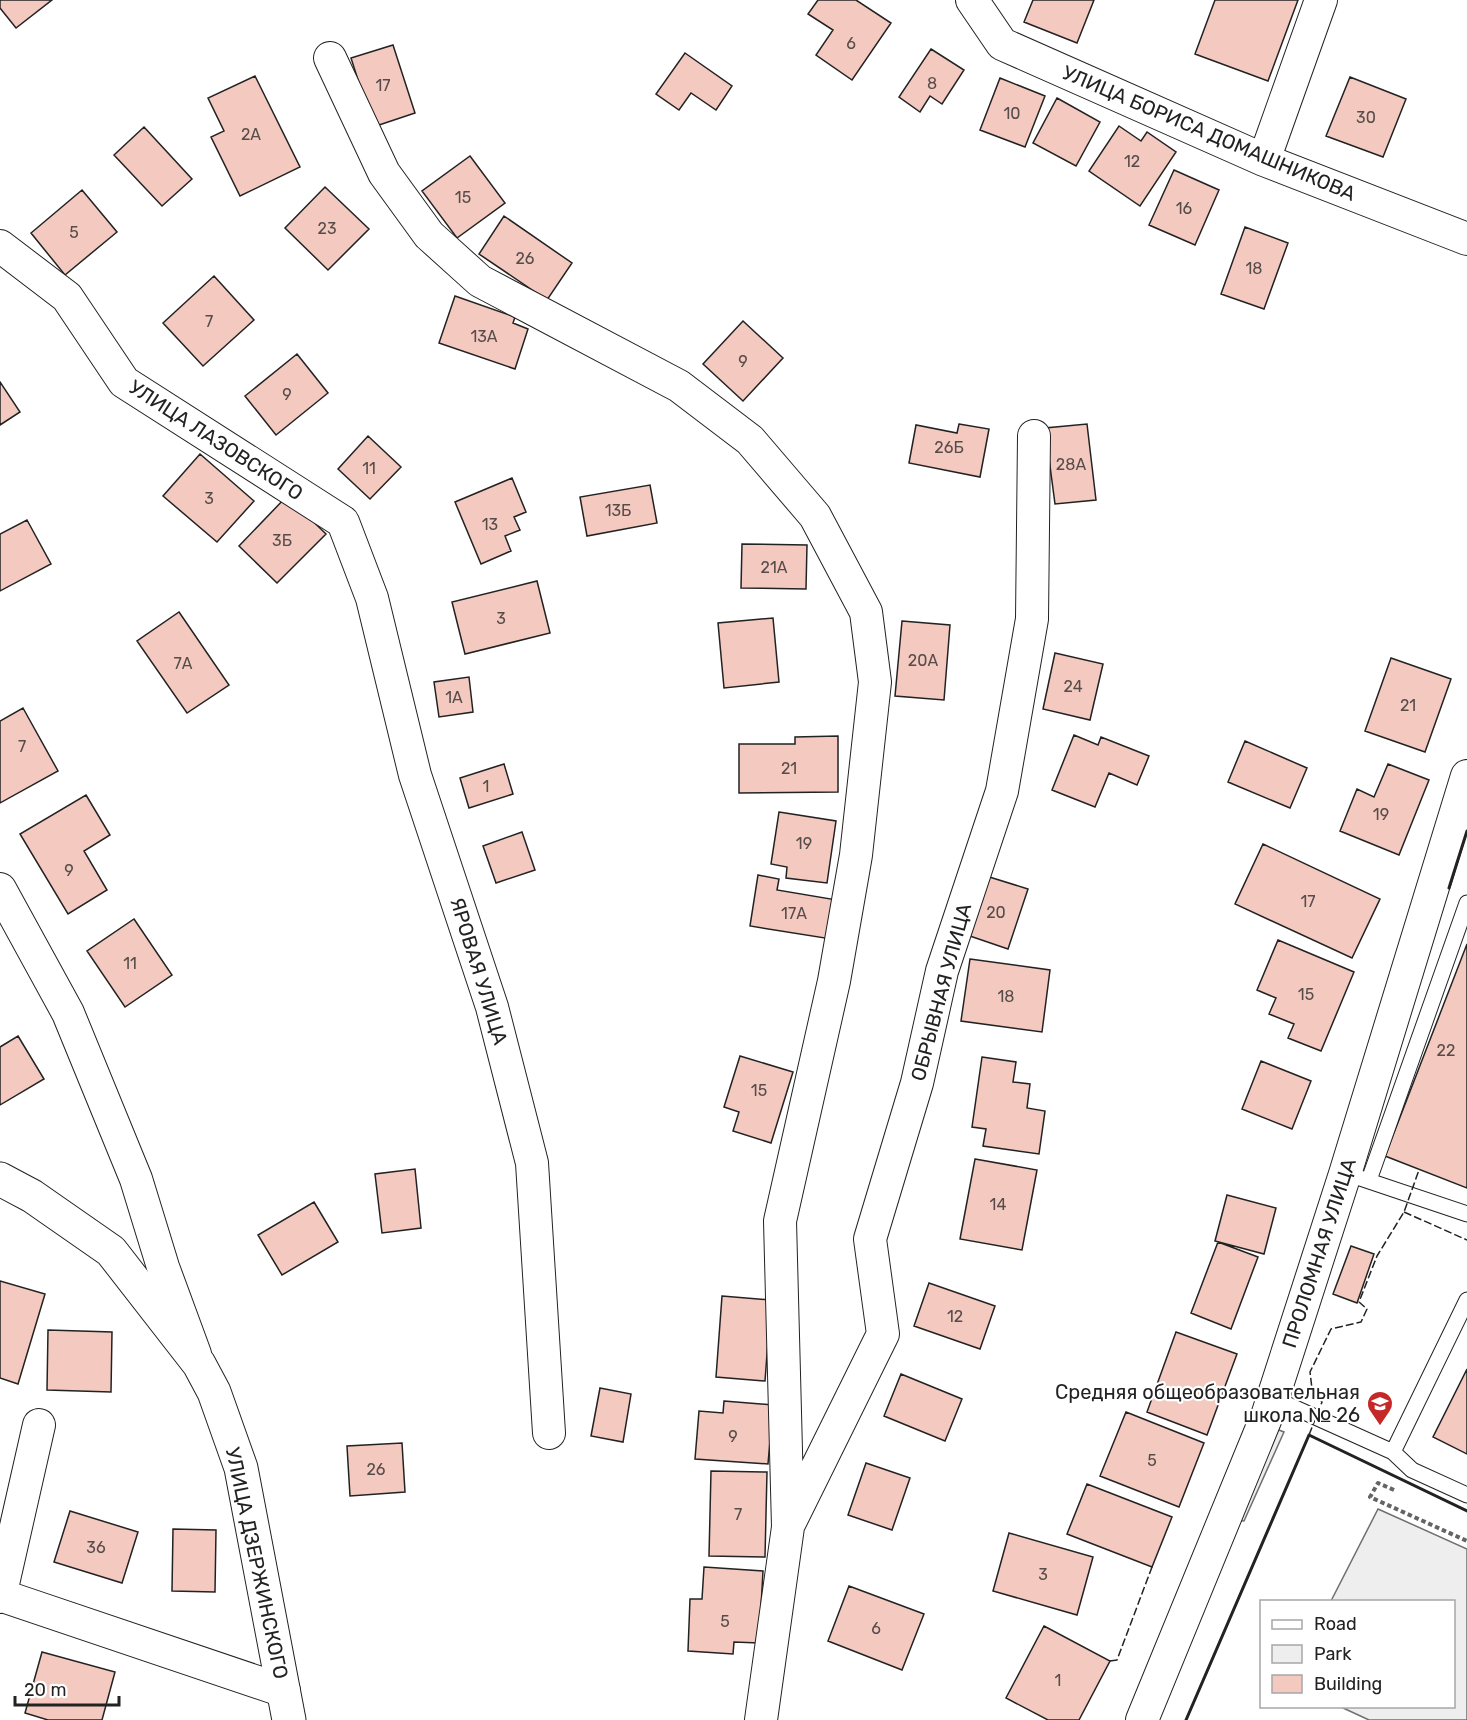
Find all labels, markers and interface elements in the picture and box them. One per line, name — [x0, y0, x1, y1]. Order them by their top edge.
house number: 6 — [846, 34, 856, 53]
street label: УЛИЦА БОРИСА ДОМАШНИКОВА — [1059, 60, 1359, 206]
house number: 8 — [927, 74, 937, 93]
house number: 17 — [375, 76, 391, 95]
house number: 10 — [1003, 104, 1021, 123]
house number: 30 — [1356, 108, 1376, 127]
house number: 2А — [241, 125, 261, 144]
house number: 12 — [1124, 152, 1140, 171]
house number: 15 — [455, 188, 471, 207]
house number: 16 — [1176, 199, 1193, 218]
house number: 23 — [317, 219, 337, 238]
house number: 5 — [69, 223, 79, 242]
house number: 26 — [515, 249, 535, 268]
house number: 18 — [1245, 259, 1263, 278]
house number: 7 — [205, 312, 213, 331]
house number: 13А — [470, 327, 498, 346]
house number: 9 — [738, 352, 748, 371]
street label: УЛИЦА ЛАЗОВСКОГО — [125, 375, 307, 505]
house number: 9 — [282, 385, 292, 404]
house number: 26Б — [934, 438, 964, 457]
house number: 28А — [1056, 455, 1086, 474]
house number: 11 — [362, 459, 376, 478]
house number: 3 — [204, 489, 214, 508]
house number: 13Б — [605, 501, 631, 520]
house number: 13 — [482, 515, 498, 534]
house number: 3Б — [272, 531, 292, 550]
house number: 21А — [761, 558, 788, 577]
house number: 3 — [496, 609, 506, 628]
house number: 20А — [908, 651, 938, 670]
house number: 7А — [174, 654, 193, 673]
house number: 24 — [1063, 677, 1083, 696]
house number: 1А — [445, 688, 463, 707]
house number: 21 — [1400, 696, 1416, 715]
house number: 7 — [18, 737, 26, 756]
house number: 21 — [781, 759, 797, 778]
house number: 1 — [483, 777, 489, 796]
house number: 19 — [1373, 805, 1389, 824]
house number: 19 — [796, 834, 812, 853]
house number: 9 — [64, 861, 74, 880]
house number: 17 — [1300, 892, 1316, 911]
street label: ЯРОВАЯ УЛИЦА — [445, 895, 513, 1047]
street label: ОБРЫВНАЯ УЛИЦА — [906, 901, 976, 1083]
house number: 20 — [986, 903, 1006, 922]
house number: 17А — [781, 904, 807, 923]
house number: 11 — [123, 954, 137, 973]
house number: 15 — [1298, 985, 1314, 1004]
house number: 18 — [997, 987, 1015, 1006]
house number: 22 — [1437, 1041, 1455, 1060]
house number: 15 — [751, 1081, 767, 1100]
street label: ПРОЛОМНАЯ УЛИЦА — [1277, 1155, 1361, 1351]
house number: 14 — [990, 1195, 1006, 1214]
house number: 12 — [947, 1307, 963, 1326]
place label: Средняя общеобразовательная школа № 26 — [1055, 1380, 1360, 1427]
school or university icon: Средняя общеобразовательная школа № 26 — [1365, 1389, 1395, 1427]
house number: 9 — [728, 1427, 738, 1446]
street label: УЛИЦА ДЗЕРЖИНСКОГО — [221, 1445, 293, 1681]
house number: 5 — [1147, 1451, 1157, 1470]
house number: 26 — [366, 1460, 386, 1479]
house number: 7 — [734, 1505, 742, 1524]
house number: 36 — [86, 1538, 106, 1557]
house number: 3 — [1038, 1565, 1048, 1584]
legend — [1260, 1600, 1455, 1708]
house number: 5 — [720, 1612, 730, 1631]
text: Road — [1314, 1613, 1357, 1635]
house number: 6 — [871, 1619, 881, 1638]
text: Park — [1314, 1643, 1352, 1665]
scale bar — [15, 1669, 118, 1707]
house number: 1 — [1055, 1671, 1061, 1690]
text: Building — [1314, 1673, 1382, 1695]
text: 20 m — [24, 1679, 66, 1701]

